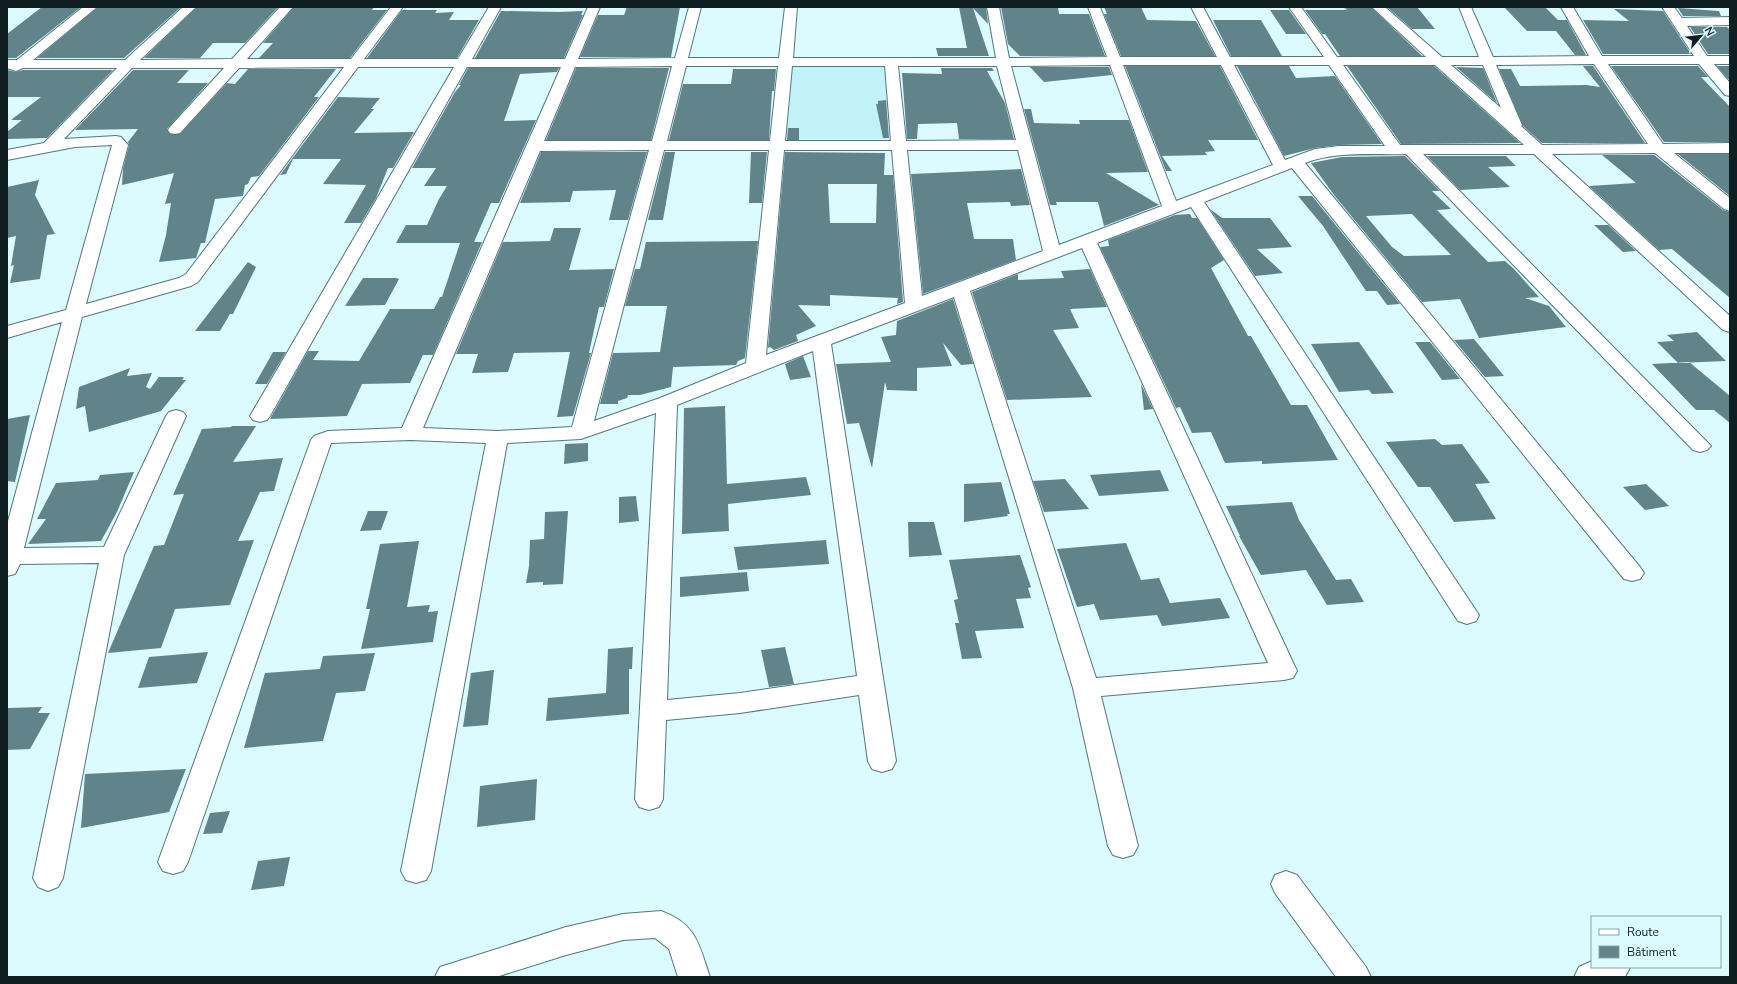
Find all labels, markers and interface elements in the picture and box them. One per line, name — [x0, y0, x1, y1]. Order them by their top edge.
north arrow — [1681, 16, 1721, 56]
text: N — [1701, 24, 1718, 39]
legend — [1591, 916, 1721, 968]
text: Route — [1627, 924, 1659, 940]
text: Bâtiment — [1627, 944, 1677, 960]

